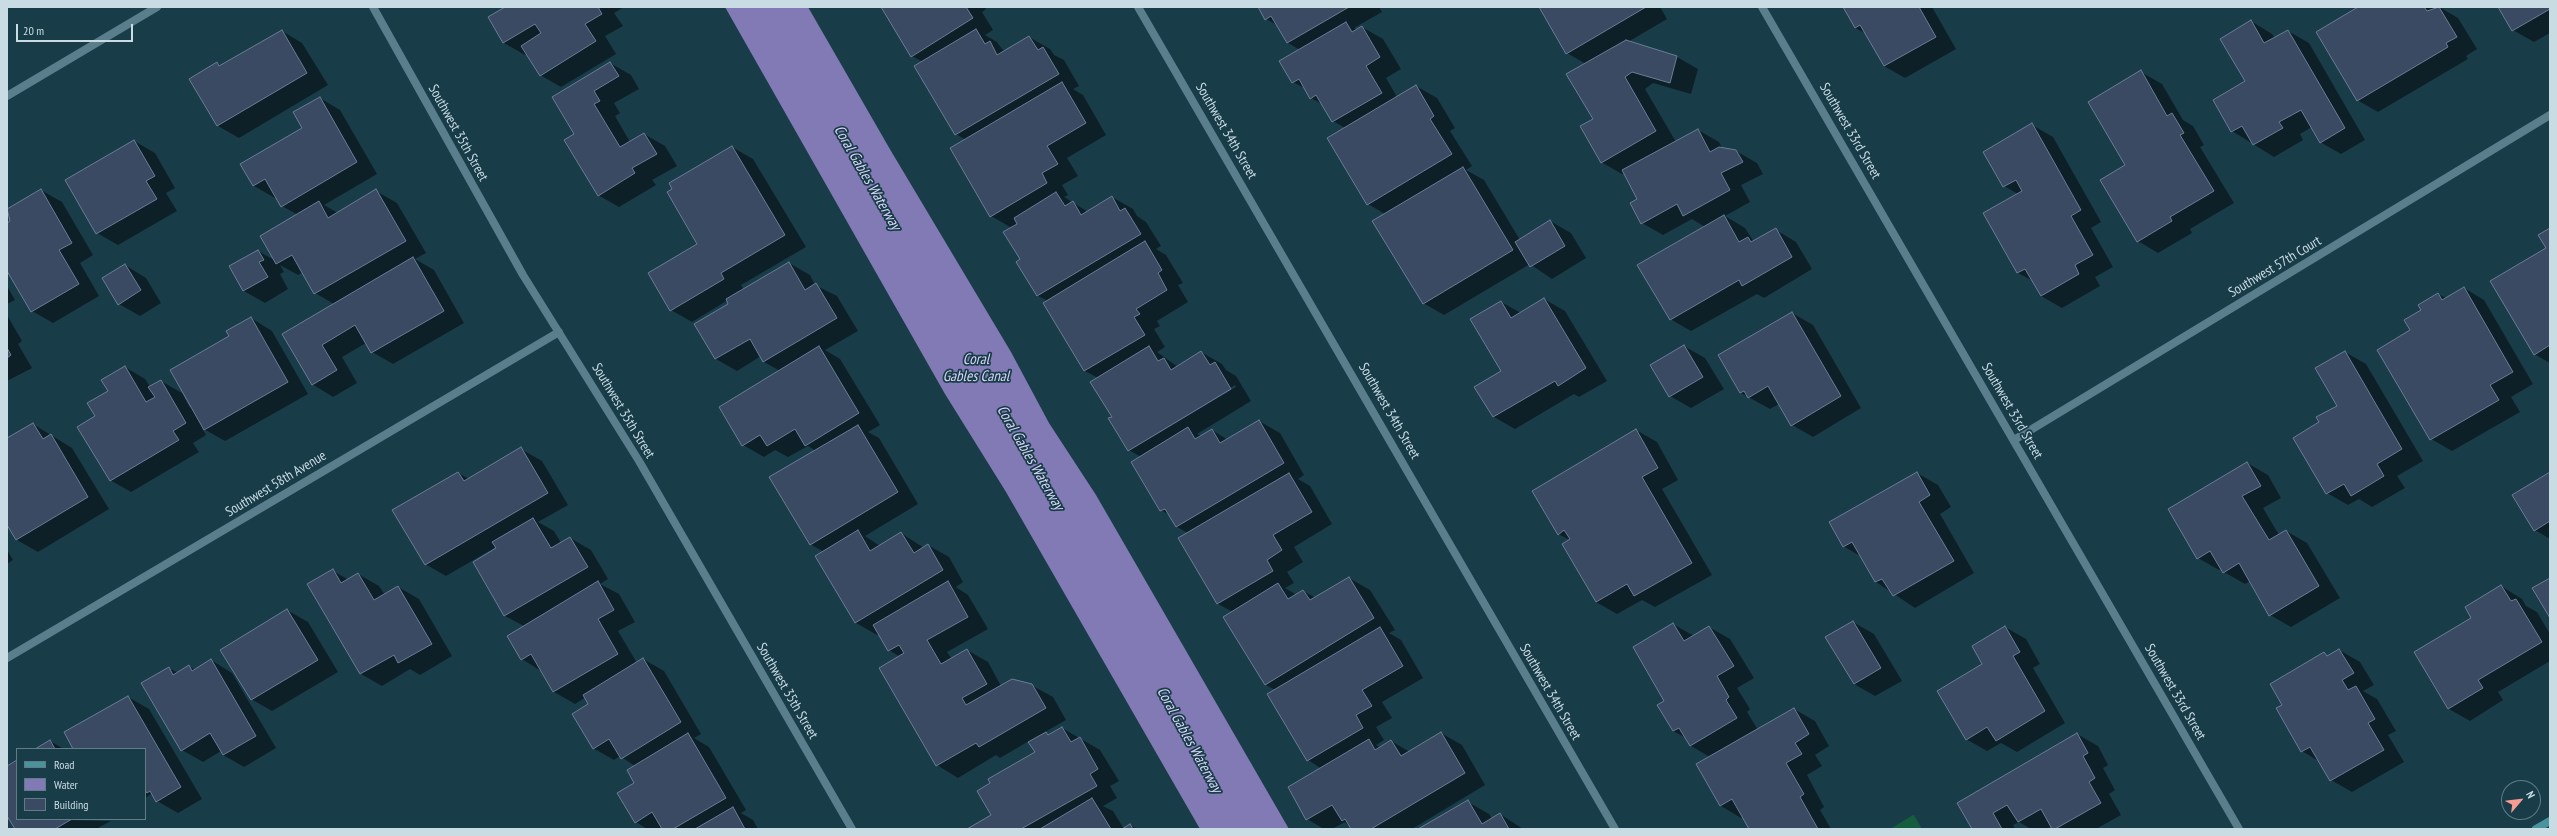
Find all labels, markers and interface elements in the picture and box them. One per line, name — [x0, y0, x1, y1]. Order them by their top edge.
scale bar — [18, 16, 135, 42]
text: 20 m — [23, 23, 44, 38]
street label: Southwest 34th Street — [1192, 80, 1260, 182]
street label: Southwest 33rd Street — [1816, 80, 1884, 182]
street label: Southwest 35th Street — [424, 82, 492, 184]
water label: Coral Gables Waterway — [830, 122, 904, 234]
street label: Southwest 57th Court — [2226, 233, 2324, 301]
water label: Coral Gables Canal — [943, 351, 1009, 386]
street label: Southwest 35th Street — [588, 360, 658, 462]
street label: Southwest 34th Street — [1355, 360, 1423, 462]
street label: Southwest 33rd Street — [1978, 360, 2046, 462]
water label: Coral Gables Waterway — [993, 402, 1067, 514]
street label: Southwest 58th Avenue — [223, 447, 329, 521]
street label: Southwest 35th Street — [753, 640, 821, 742]
street label: Southwest 34th Street — [1516, 641, 1584, 743]
street label: Southwest 33rd Street — [2141, 641, 2209, 743]
water label: Coral Gables Waterway — [1153, 684, 1225, 796]
legend — [16, 748, 146, 820]
text: Road — [54, 757, 74, 772]
text: Water — [54, 777, 78, 792]
north arrow — [2501, 780, 2541, 820]
text: N — [2523, 789, 2538, 801]
text: Building — [54, 797, 89, 812]

